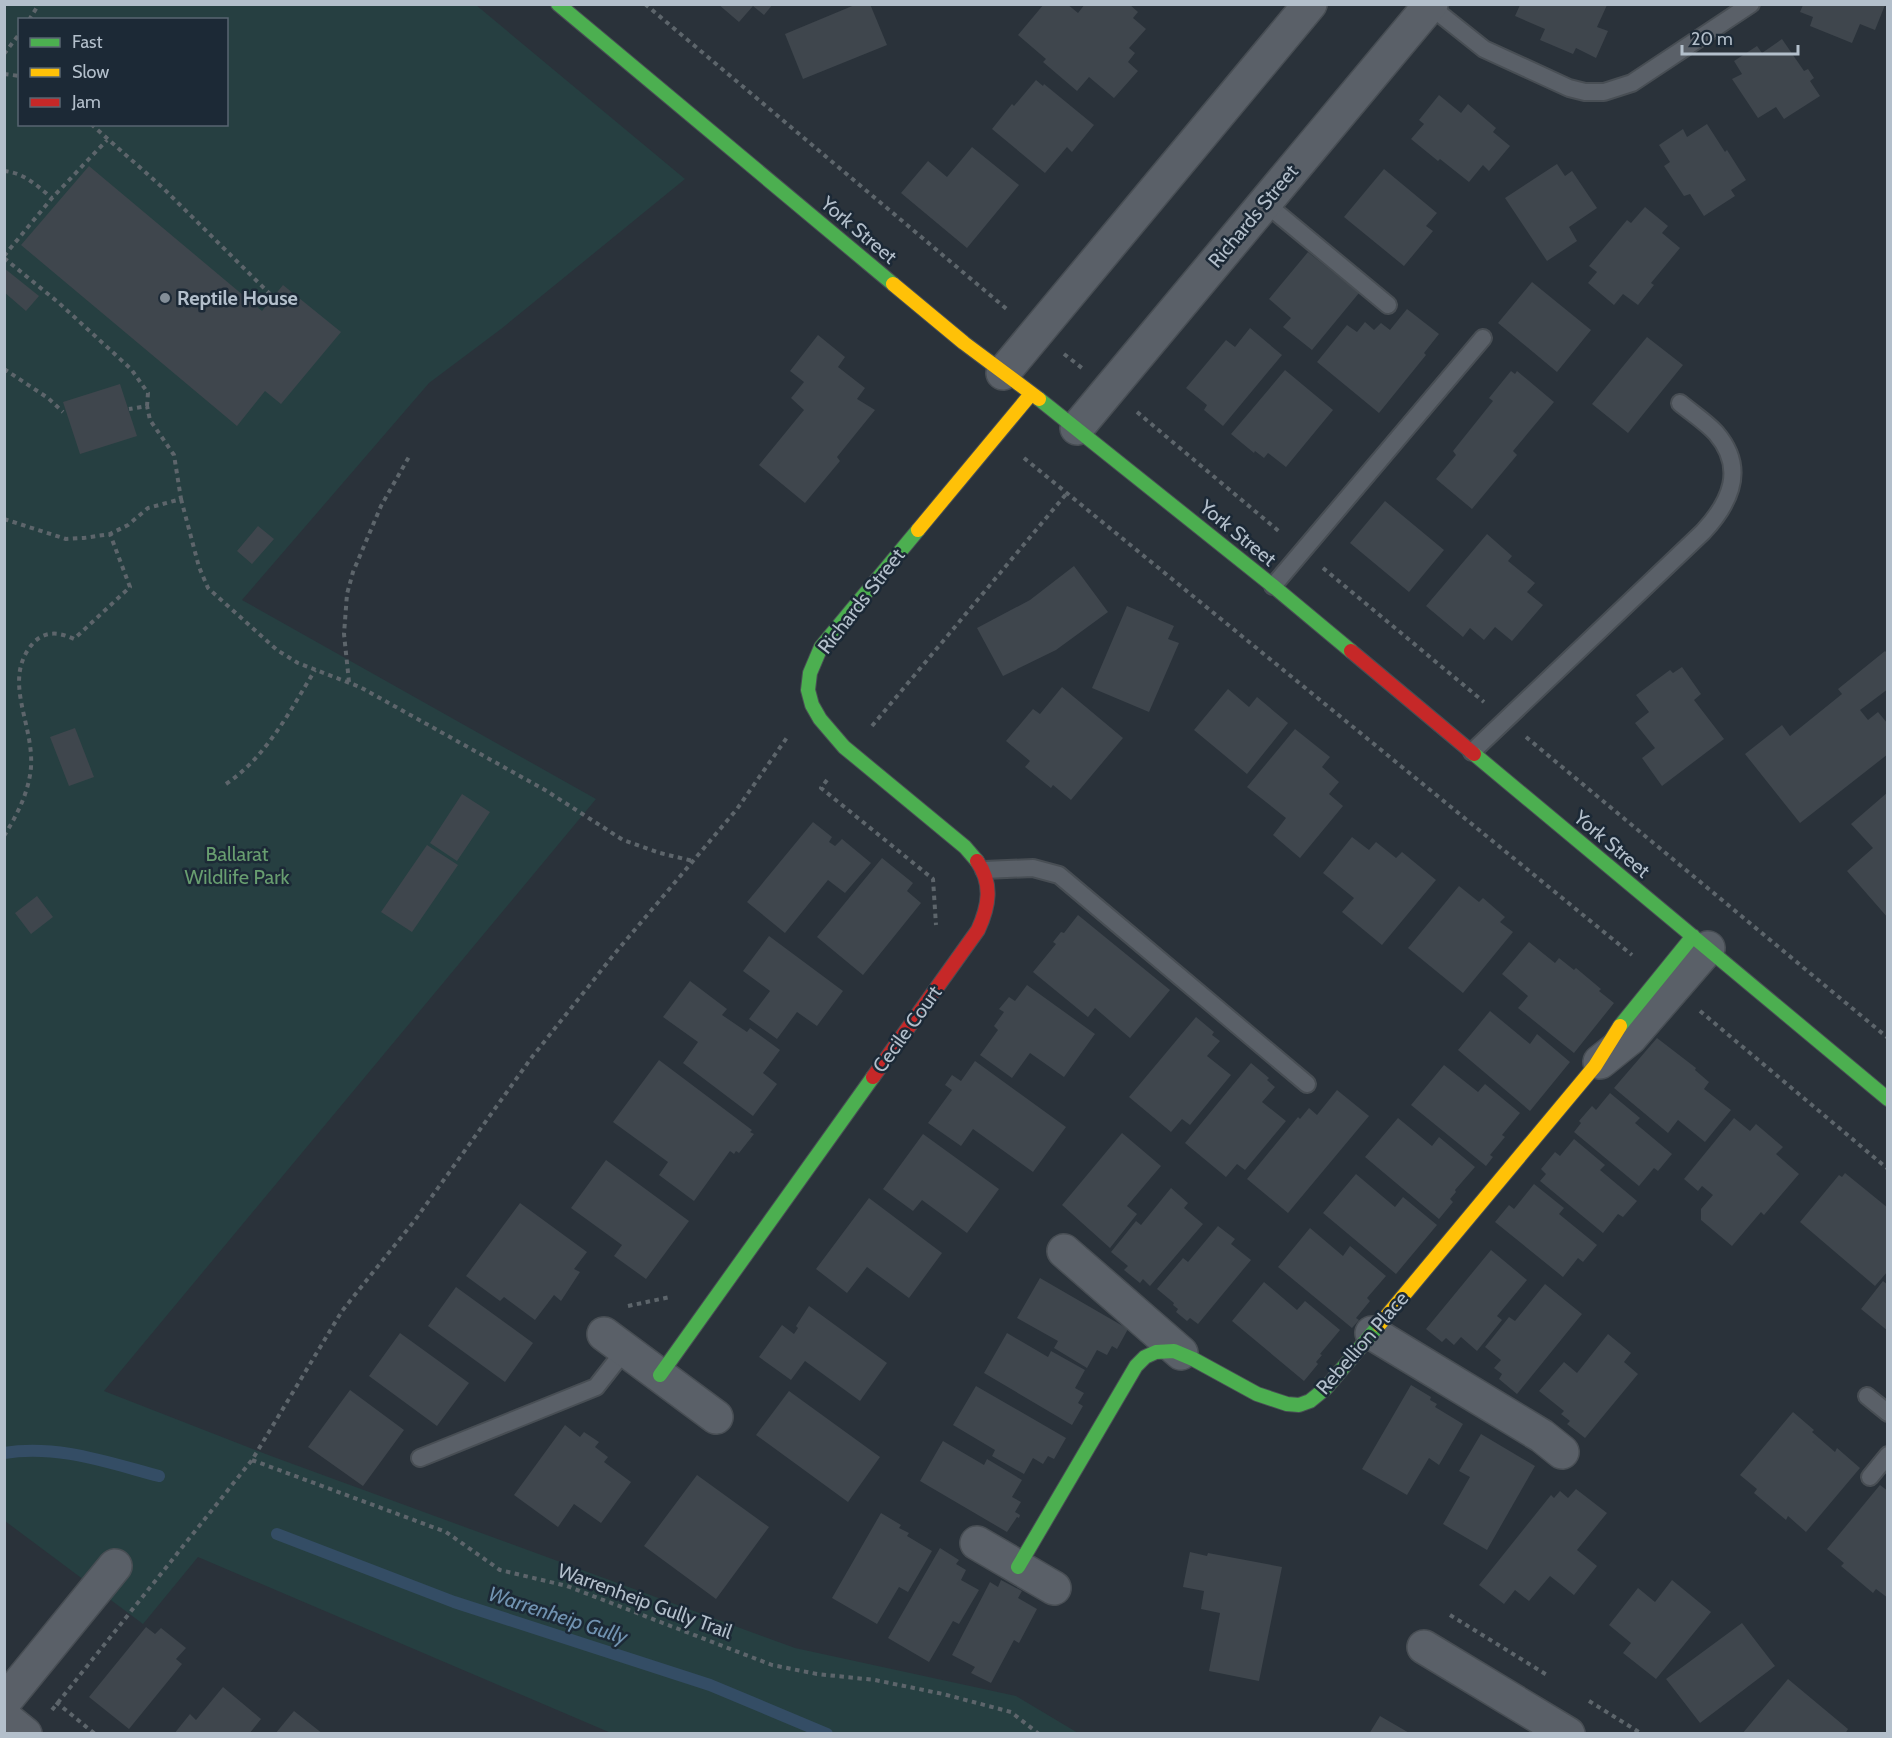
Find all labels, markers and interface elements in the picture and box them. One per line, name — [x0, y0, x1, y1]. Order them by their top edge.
legend — [18, 18, 228, 126]
scale bar — [1682, 18, 1798, 56]
text: 20 m — [1691, 28, 1733, 50]
text: Fast — [72, 31, 103, 53]
text: Slow — [72, 61, 109, 83]
text: Jam — [71, 91, 101, 113]
street label: Richards Street — [1203, 159, 1303, 272]
street label: York Street — [815, 191, 902, 269]
place label: Reptile House — [177, 286, 298, 310]
marker: Reptile House — [158, 291, 172, 305]
street label: York Street — [1194, 494, 1281, 571]
street label: Richards Street — [812, 543, 910, 658]
street label: York Street — [1568, 805, 1655, 883]
park label: Ballarat Wildlife Park — [185, 842, 290, 889]
street label: Cecile Court — [867, 981, 947, 1077]
street label: Rebellion Place — [1311, 1287, 1413, 1399]
street label: Warrenheip Gully Trail — [555, 1558, 735, 1644]
water label: Warrenheip Gully — [485, 1581, 631, 1649]

